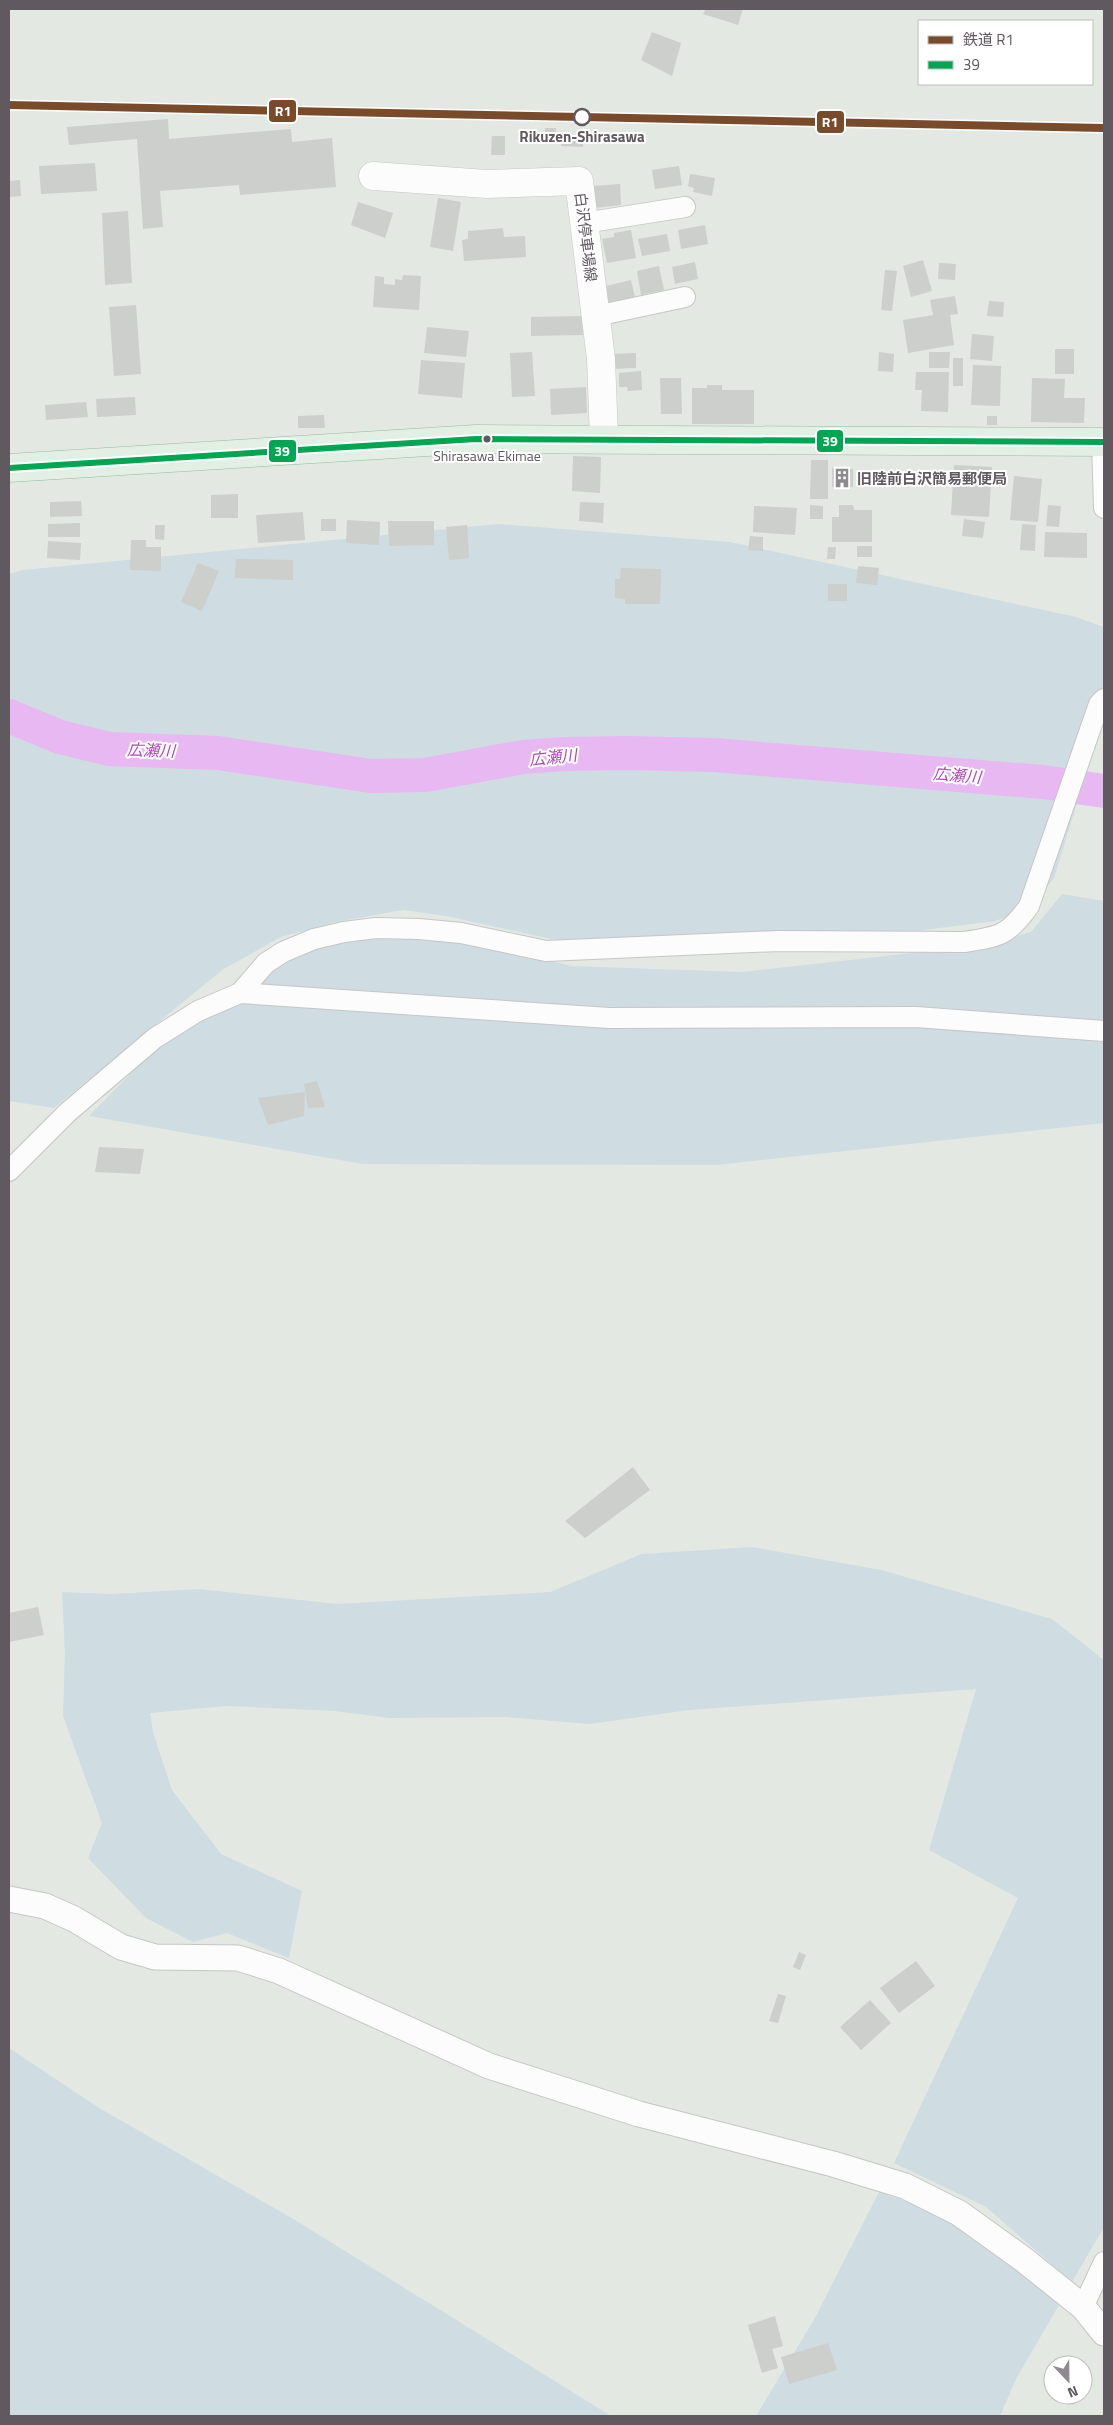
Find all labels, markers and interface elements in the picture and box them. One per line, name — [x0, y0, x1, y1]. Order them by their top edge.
legend — [918, 20, 1093, 85]
text: 鉄道 R1 — [963, 28, 1014, 51]
text: 39 — [963, 53, 980, 76]
line badge: R1 — [268, 99, 297, 123]
text: R1 — [275, 100, 291, 121]
marker: Rikuzen-Shirasawa — [573, 108, 591, 126]
line badge: R1 — [816, 110, 845, 134]
text: R1 — [822, 111, 838, 132]
place label: Rikuzen-Shirasawa — [519, 125, 645, 148]
street label: 白沢停車場線 — [569, 191, 603, 283]
line badge: 39 — [816, 429, 844, 453]
text: 39 — [822, 430, 838, 451]
marker: Shirasawa Ekimae — [482, 434, 492, 444]
line badge: 39 — [268, 439, 297, 463]
text: 39 — [274, 440, 290, 461]
place label: Shirasawa Ekimae — [433, 445, 541, 466]
building icon: 旧陸前白沢簡易郵便局 — [831, 467, 853, 489]
place label: 旧陸前白沢簡易郵便局 — [857, 467, 1007, 490]
water label: 広瀬川 — [127, 737, 177, 763]
water label: 広瀬川 — [528, 742, 580, 771]
water label: 広瀬川 — [932, 761, 984, 789]
north arrow — [1043, 2355, 1093, 2405]
text: N — [1065, 2381, 1081, 2404]

